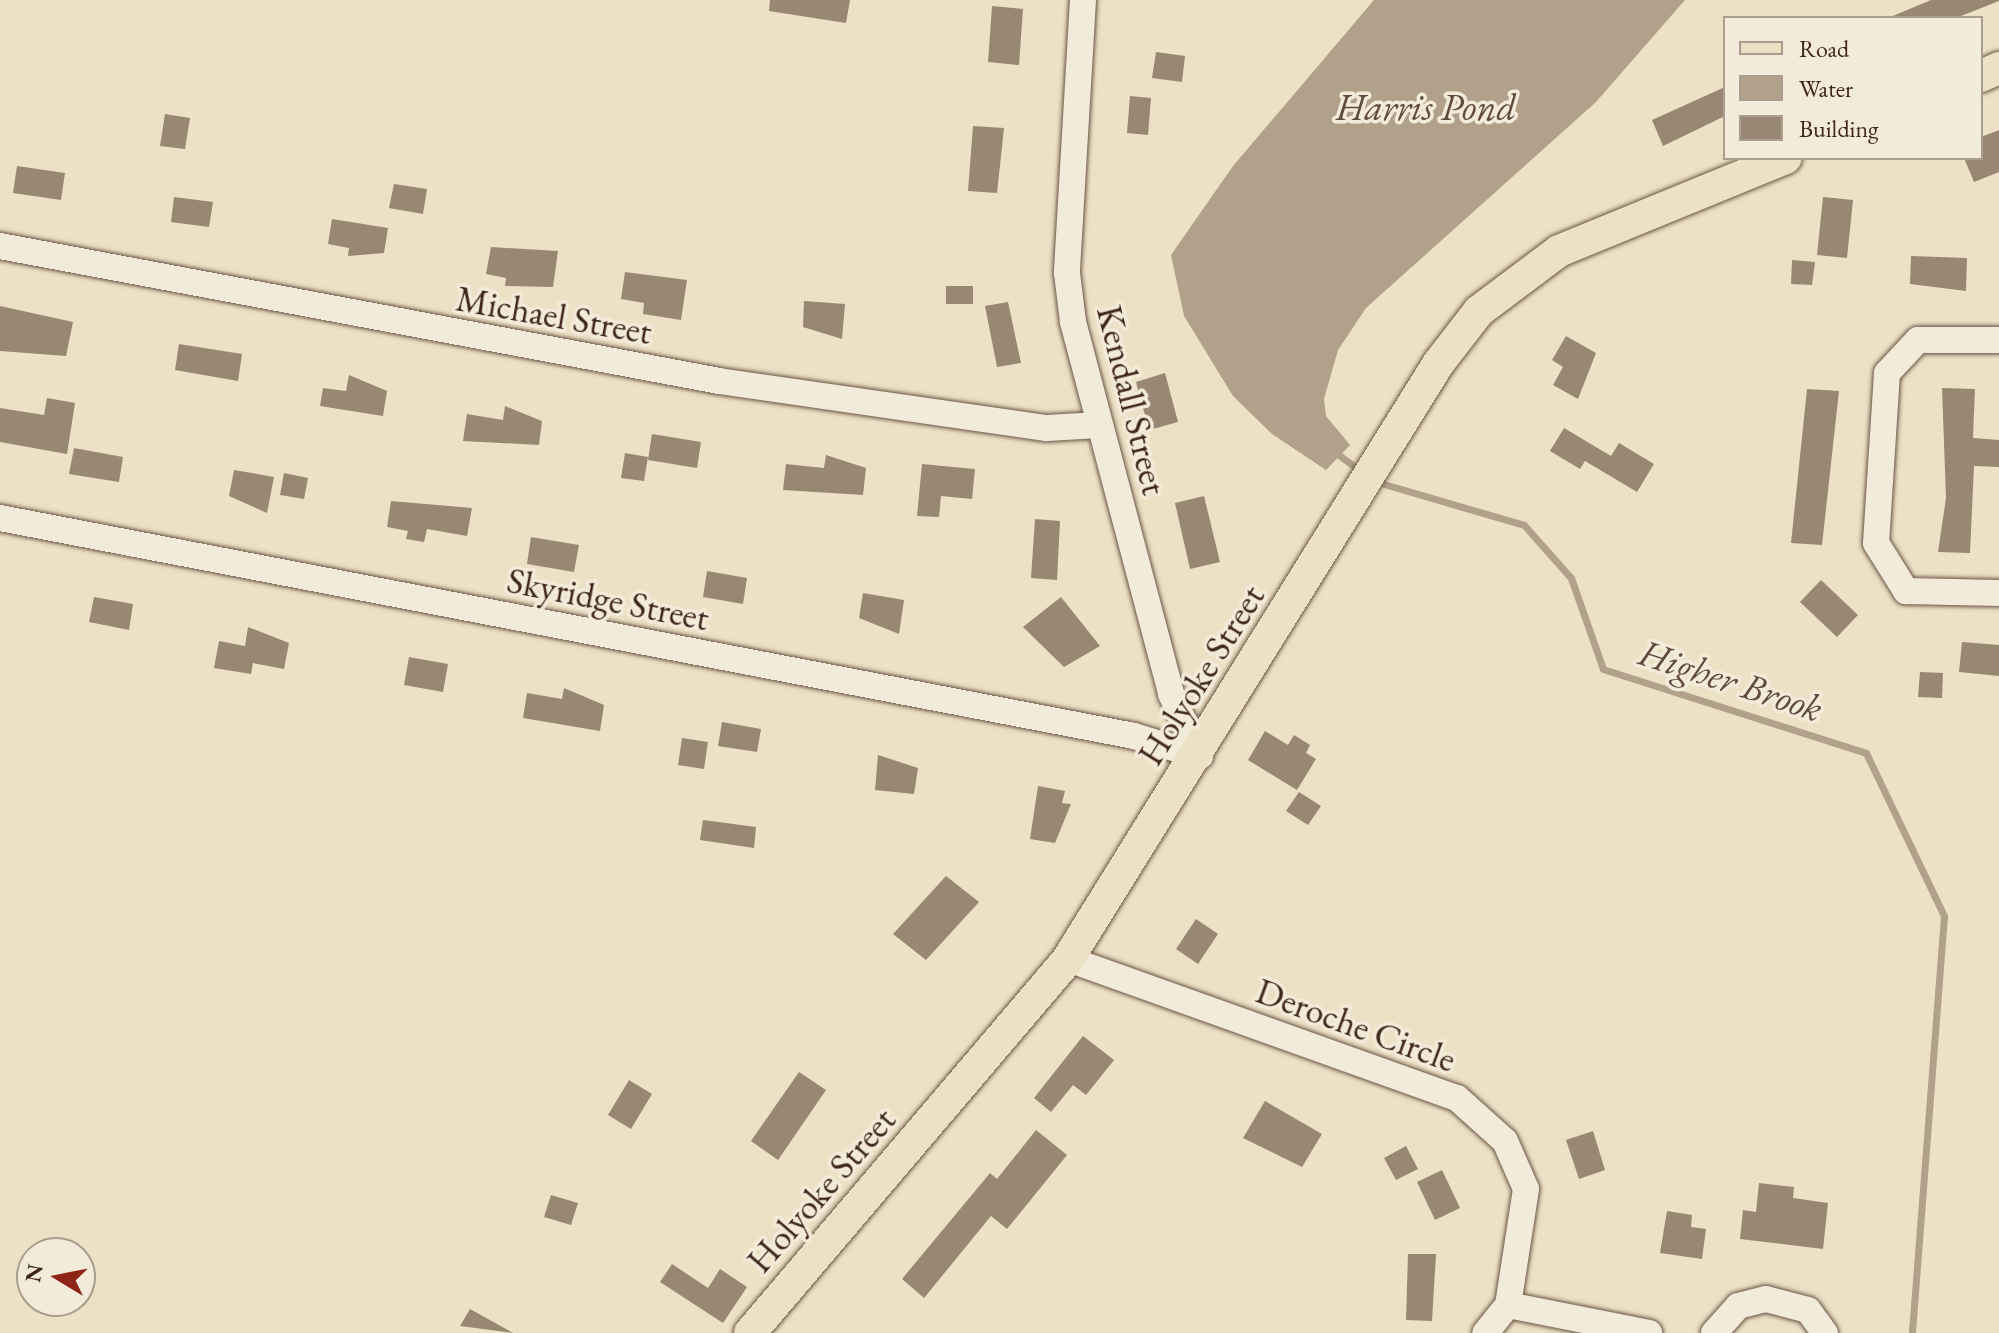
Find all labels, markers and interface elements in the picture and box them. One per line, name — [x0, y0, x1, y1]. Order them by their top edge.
legend — [1723, 16, 1983, 160]
text: Road — [1799, 33, 1849, 64]
text: Water — [1799, 73, 1853, 104]
water label: Harris Pond — [1336, 84, 1516, 130]
text: Building — [1799, 113, 1879, 144]
street label: Michael Street — [453, 277, 655, 353]
street label: Kendall Street — [1088, 301, 1176, 499]
street label: Skyridge Street — [504, 558, 712, 640]
street label: Holyoke Street — [1129, 577, 1273, 773]
water label: Higher Brook — [1634, 629, 1828, 731]
street label: Deroche Circle — [1250, 969, 1462, 1081]
street label: Holyoke Street — [738, 1099, 904, 1281]
north arrow — [16, 1237, 96, 1317]
text: N — [18, 1262, 50, 1284]

